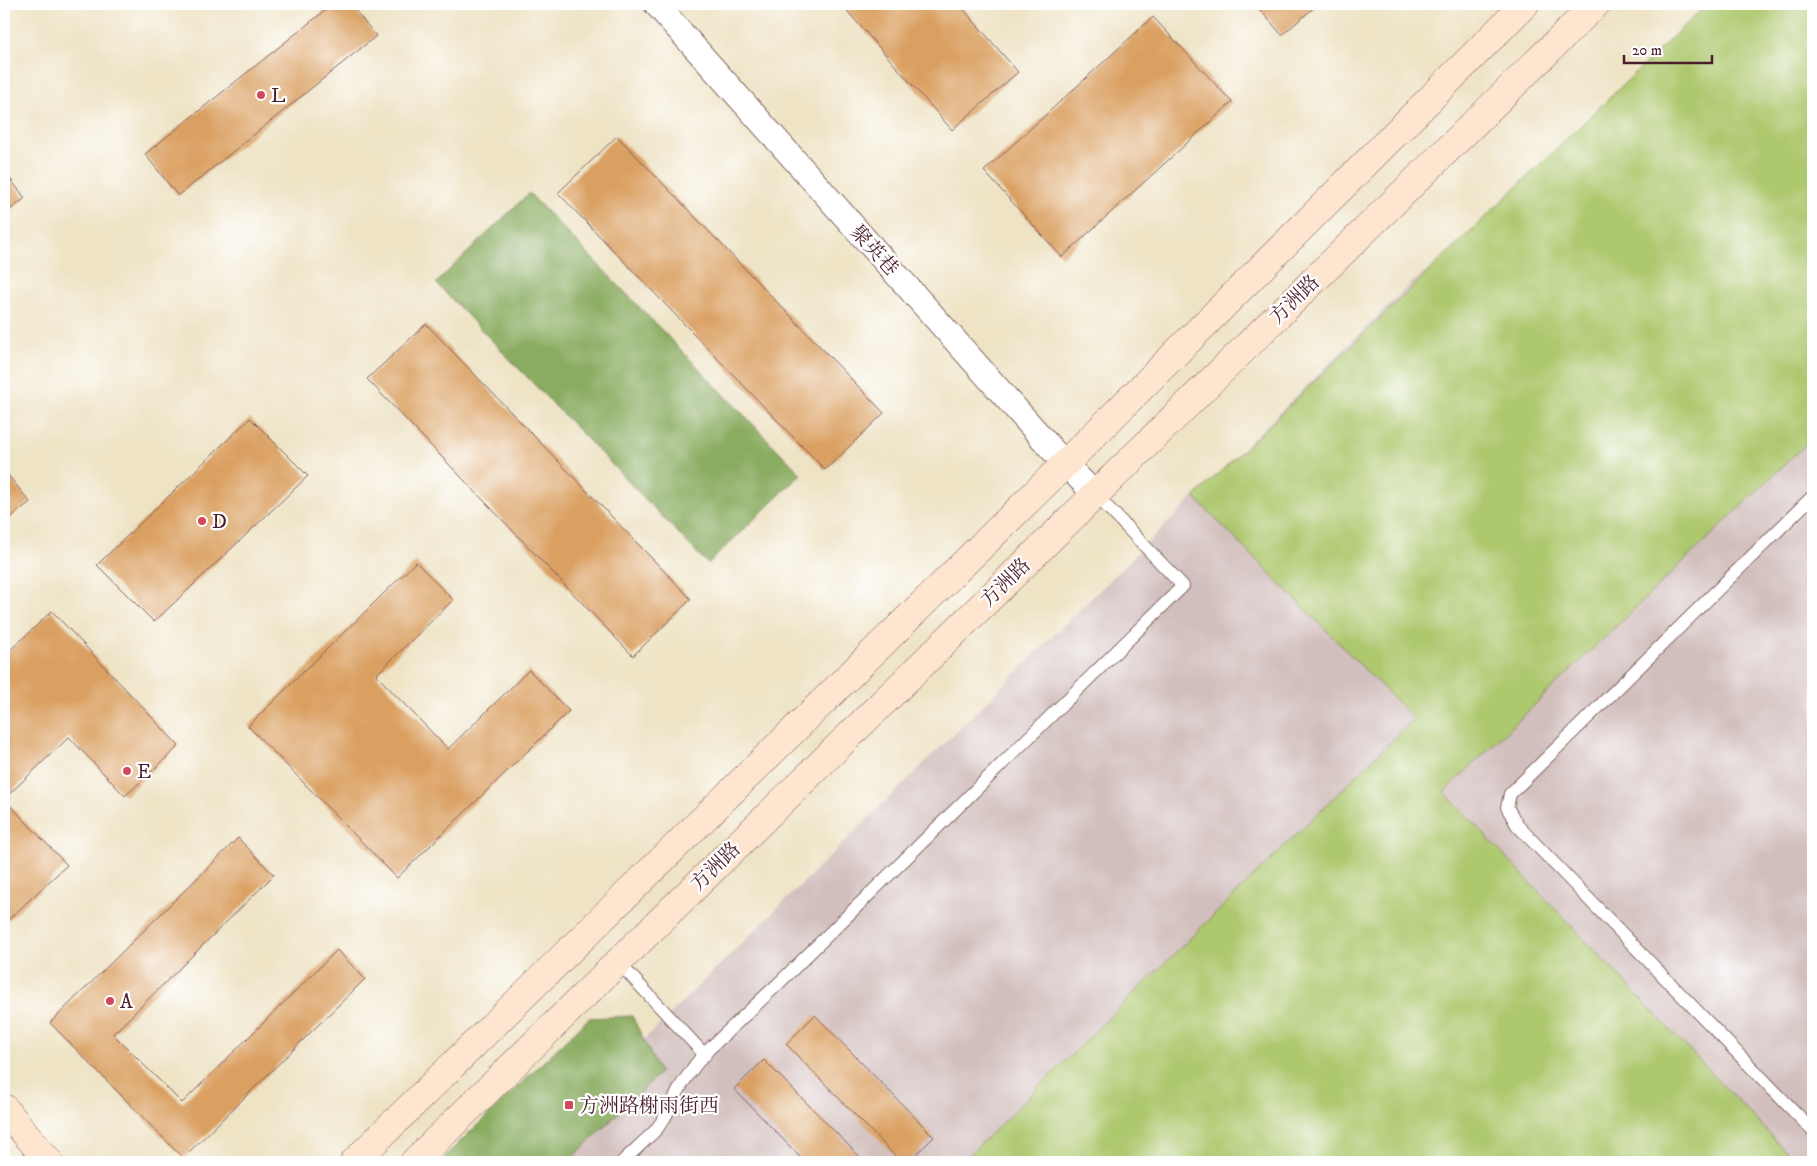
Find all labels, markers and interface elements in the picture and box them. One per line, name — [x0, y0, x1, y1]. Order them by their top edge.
scale bar — [1624, 32, 1712, 64]
text: 20 m — [1632, 41, 1662, 60]
place label: L — [271, 84, 286, 109]
marker: L — [255, 89, 267, 101]
street label: 聚英巷 — [845, 220, 903, 282]
street label: 方洲路 — [1265, 270, 1325, 330]
place label: D — [212, 510, 227, 535]
marker: D — [196, 515, 208, 527]
street label: 方洲路 — [976, 553, 1036, 613]
place label: E — [137, 760, 151, 785]
marker: E — [121, 765, 133, 777]
street label: 方洲路 — [686, 837, 746, 897]
place label: A — [120, 990, 133, 1015]
marker: A — [104, 995, 116, 1007]
place label: 方洲路榭雨街西 — [579, 1094, 719, 1119]
marker: 方洲路榭雨街西 — [563, 1099, 575, 1111]

